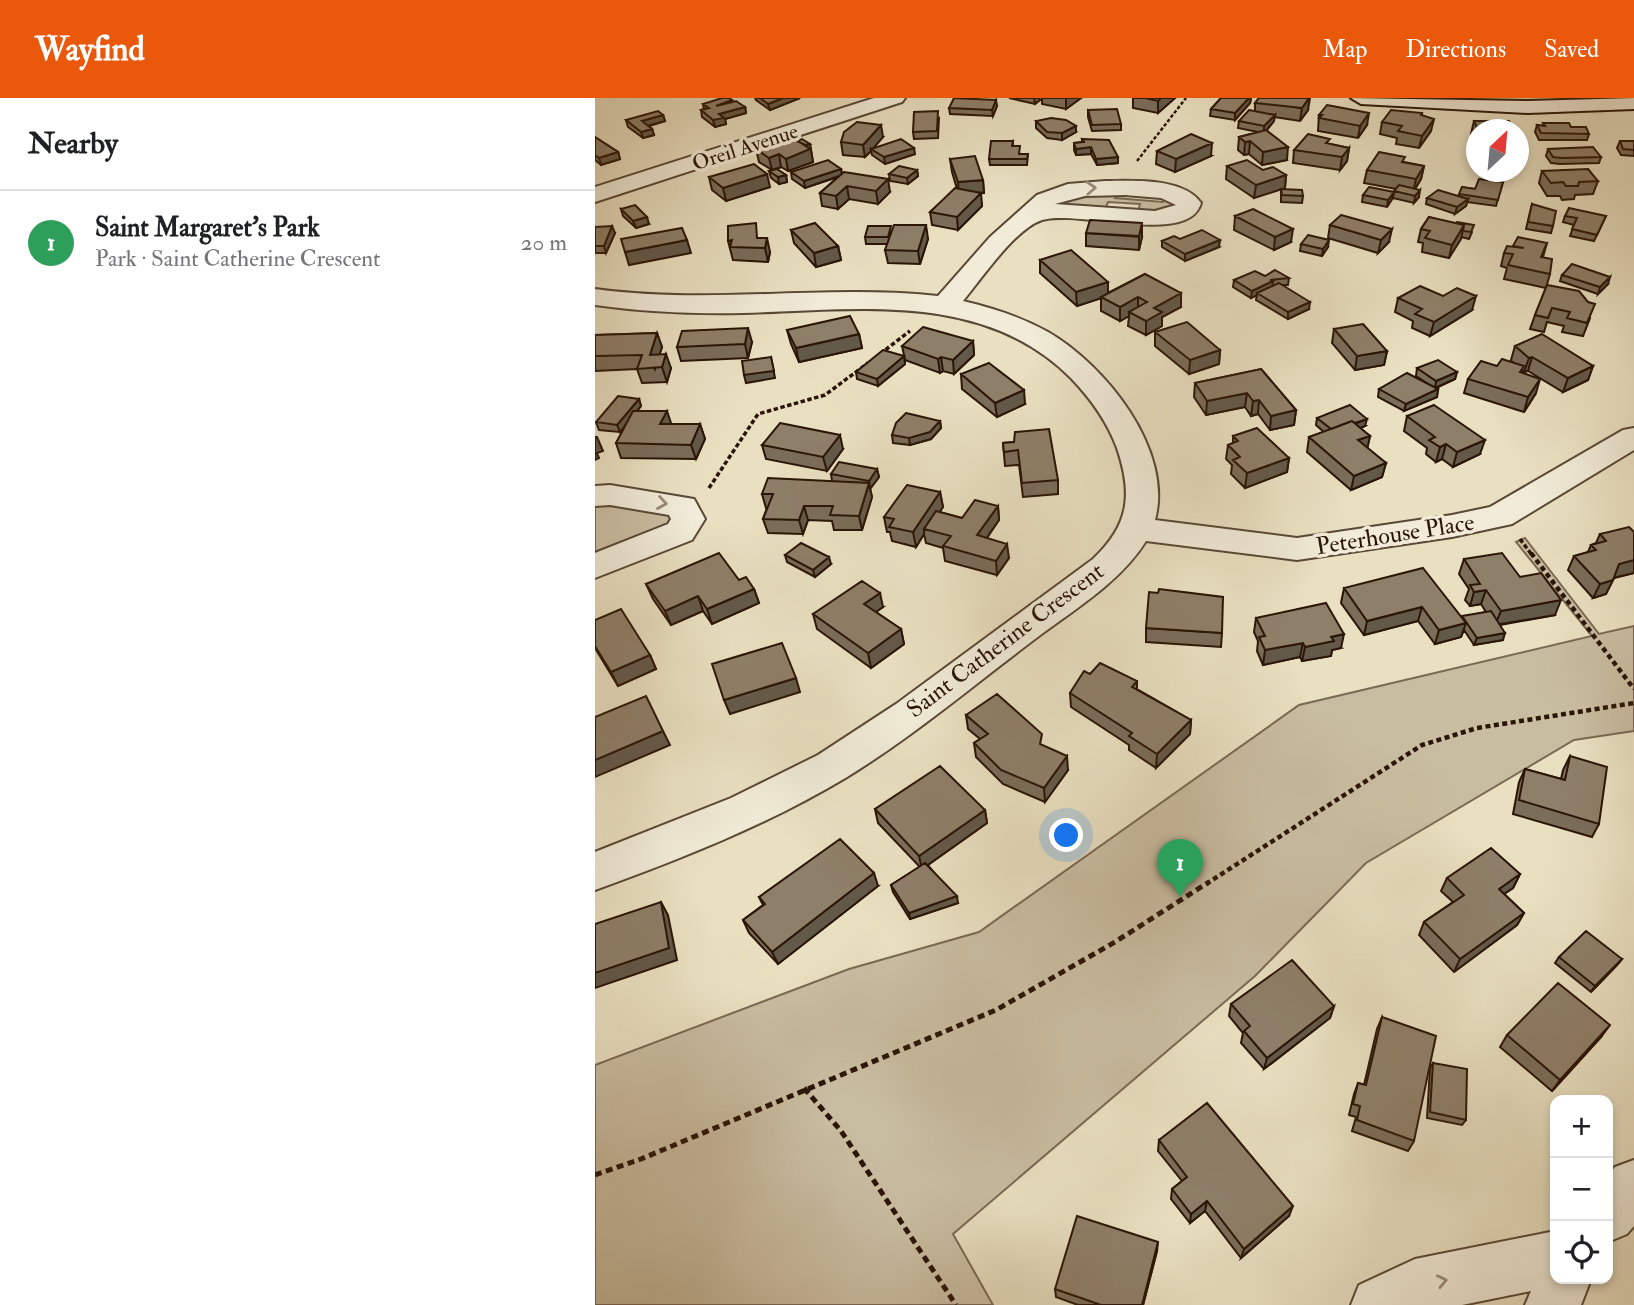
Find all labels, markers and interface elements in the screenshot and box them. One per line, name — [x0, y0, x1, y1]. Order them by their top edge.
text: Wayfind — [35, 29, 145, 70]
text: Map — [1322, 34, 1367, 65]
text: Directions — [1405, 34, 1506, 65]
text: Saved — [1544, 34, 1599, 65]
street label: Oreil Avenue — [689, 118, 802, 177]
north arrow — [1466, 119, 1529, 182]
text: Nearby — [28, 125, 118, 162]
one-way arrow — [1086, 181, 1097, 196]
text: Saint Margaret's Park — [95, 212, 320, 244]
text: 1 — [47, 228, 55, 257]
text: 20 m — [521, 228, 567, 257]
text: Park · Saint Catherine Crescent — [95, 244, 380, 273]
one-way arrow — [656, 495, 668, 510]
street label: Peterhouse Place — [1314, 507, 1476, 562]
street label: Saint Catherine Crescent — [900, 556, 1110, 725]
your location — [1049, 818, 1083, 852]
pin: 1 — [1157, 839, 1203, 897]
map controls — [1550, 1095, 1613, 1284]
button: + — [1550, 1095, 1613, 1158]
button: − — [1550, 1158, 1613, 1221]
button: locate — [1550, 1221, 1613, 1284]
one-way arrow — [1436, 1275, 1448, 1290]

